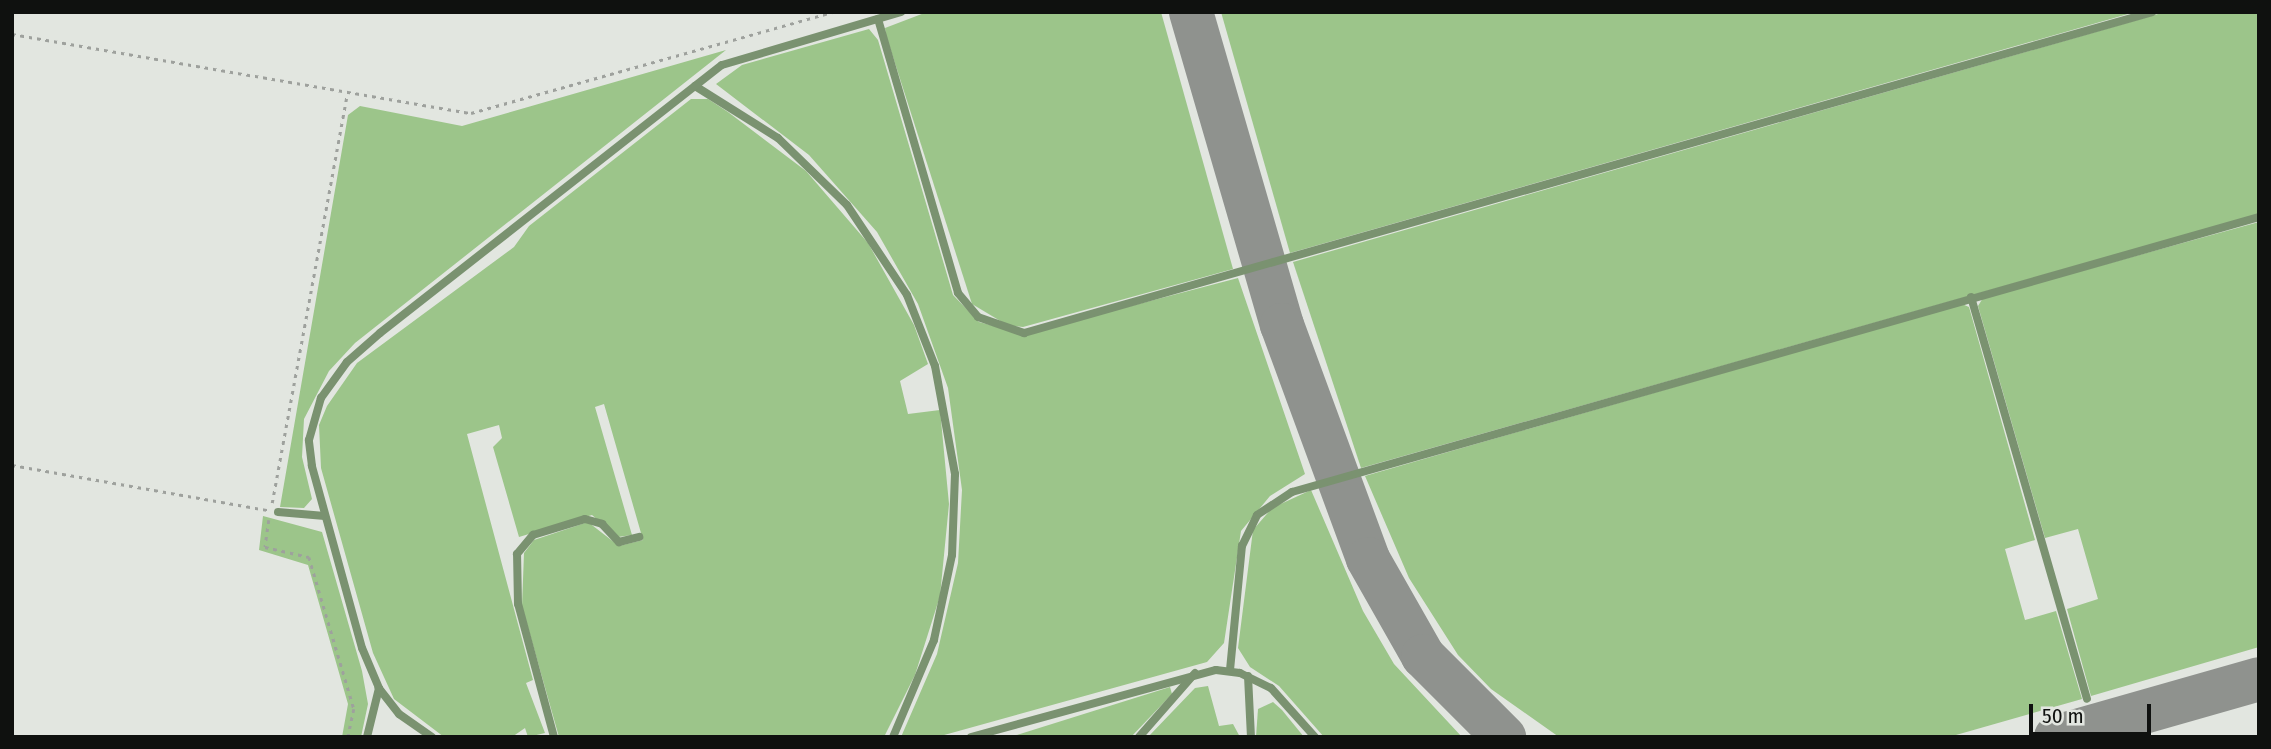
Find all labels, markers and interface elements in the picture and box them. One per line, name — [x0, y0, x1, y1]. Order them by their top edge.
scale bar — [2033, 690, 2156, 734]
text: 50 m — [2042, 703, 2084, 729]

